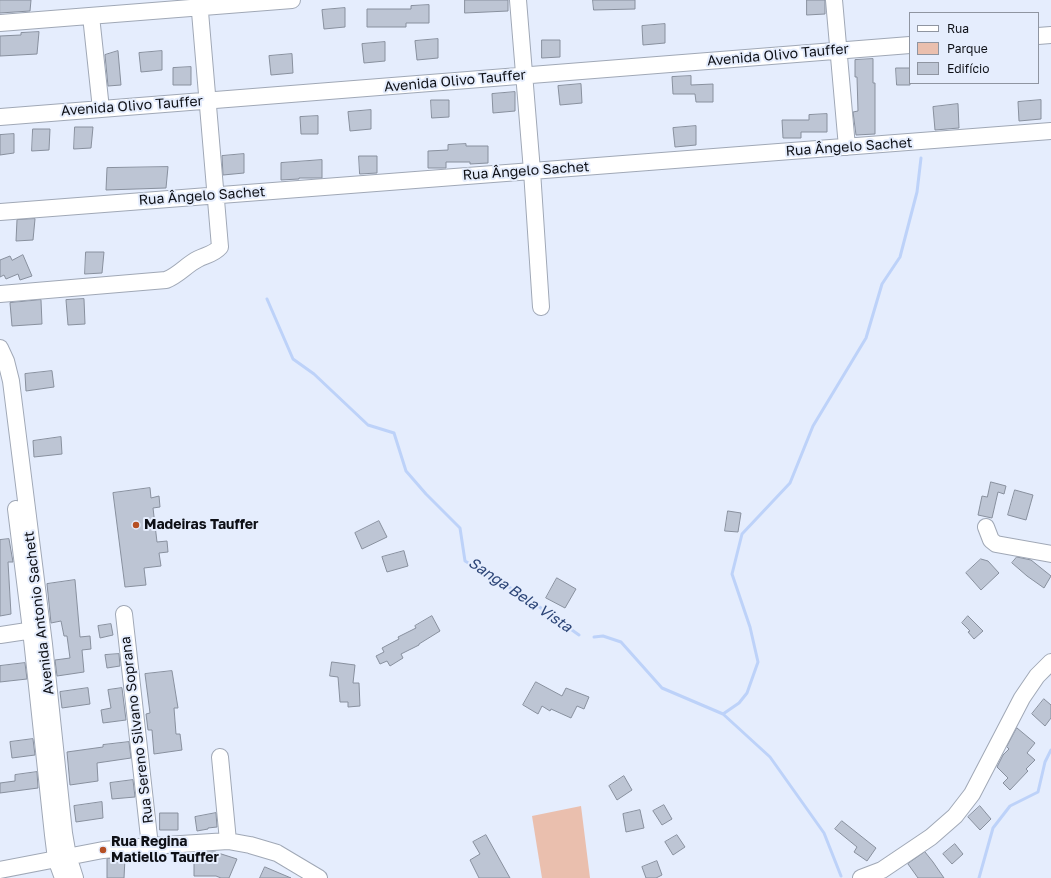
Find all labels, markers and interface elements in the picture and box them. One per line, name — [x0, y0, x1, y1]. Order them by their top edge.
legend — [909, 12, 1039, 84]
text: Rua — [947, 21, 969, 36]
street label: Avenida Olivo Tauffer — [706, 40, 850, 70]
text: Parque — [947, 41, 988, 56]
text: Edifício — [947, 61, 989, 76]
street label: Avenida Olivo Tauffer — [383, 66, 527, 96]
street label: Avenida Olivo Tauffer — [60, 93, 204, 119]
street label: Rua Ângelo Sachet — [785, 134, 913, 160]
street label: Rua Ângelo Sachet — [462, 158, 590, 184]
street label: Rua Ângelo Sachet — [138, 183, 266, 209]
place label: Madeiras Tauffer — [144, 517, 259, 533]
marker: Madeiras Tauffer — [131, 520, 141, 530]
street label: Avenida Antonio Sachett — [21, 530, 57, 696]
water label: Sanga Bela Vista — [465, 554, 575, 636]
street label: Rua Sereno Silvano Soprana — [117, 635, 157, 825]
place label: Rua Regina Matiello Tauffer — [111, 834, 219, 866]
marker: Rua Regina Matiello Tauffer — [98, 845, 108, 855]

